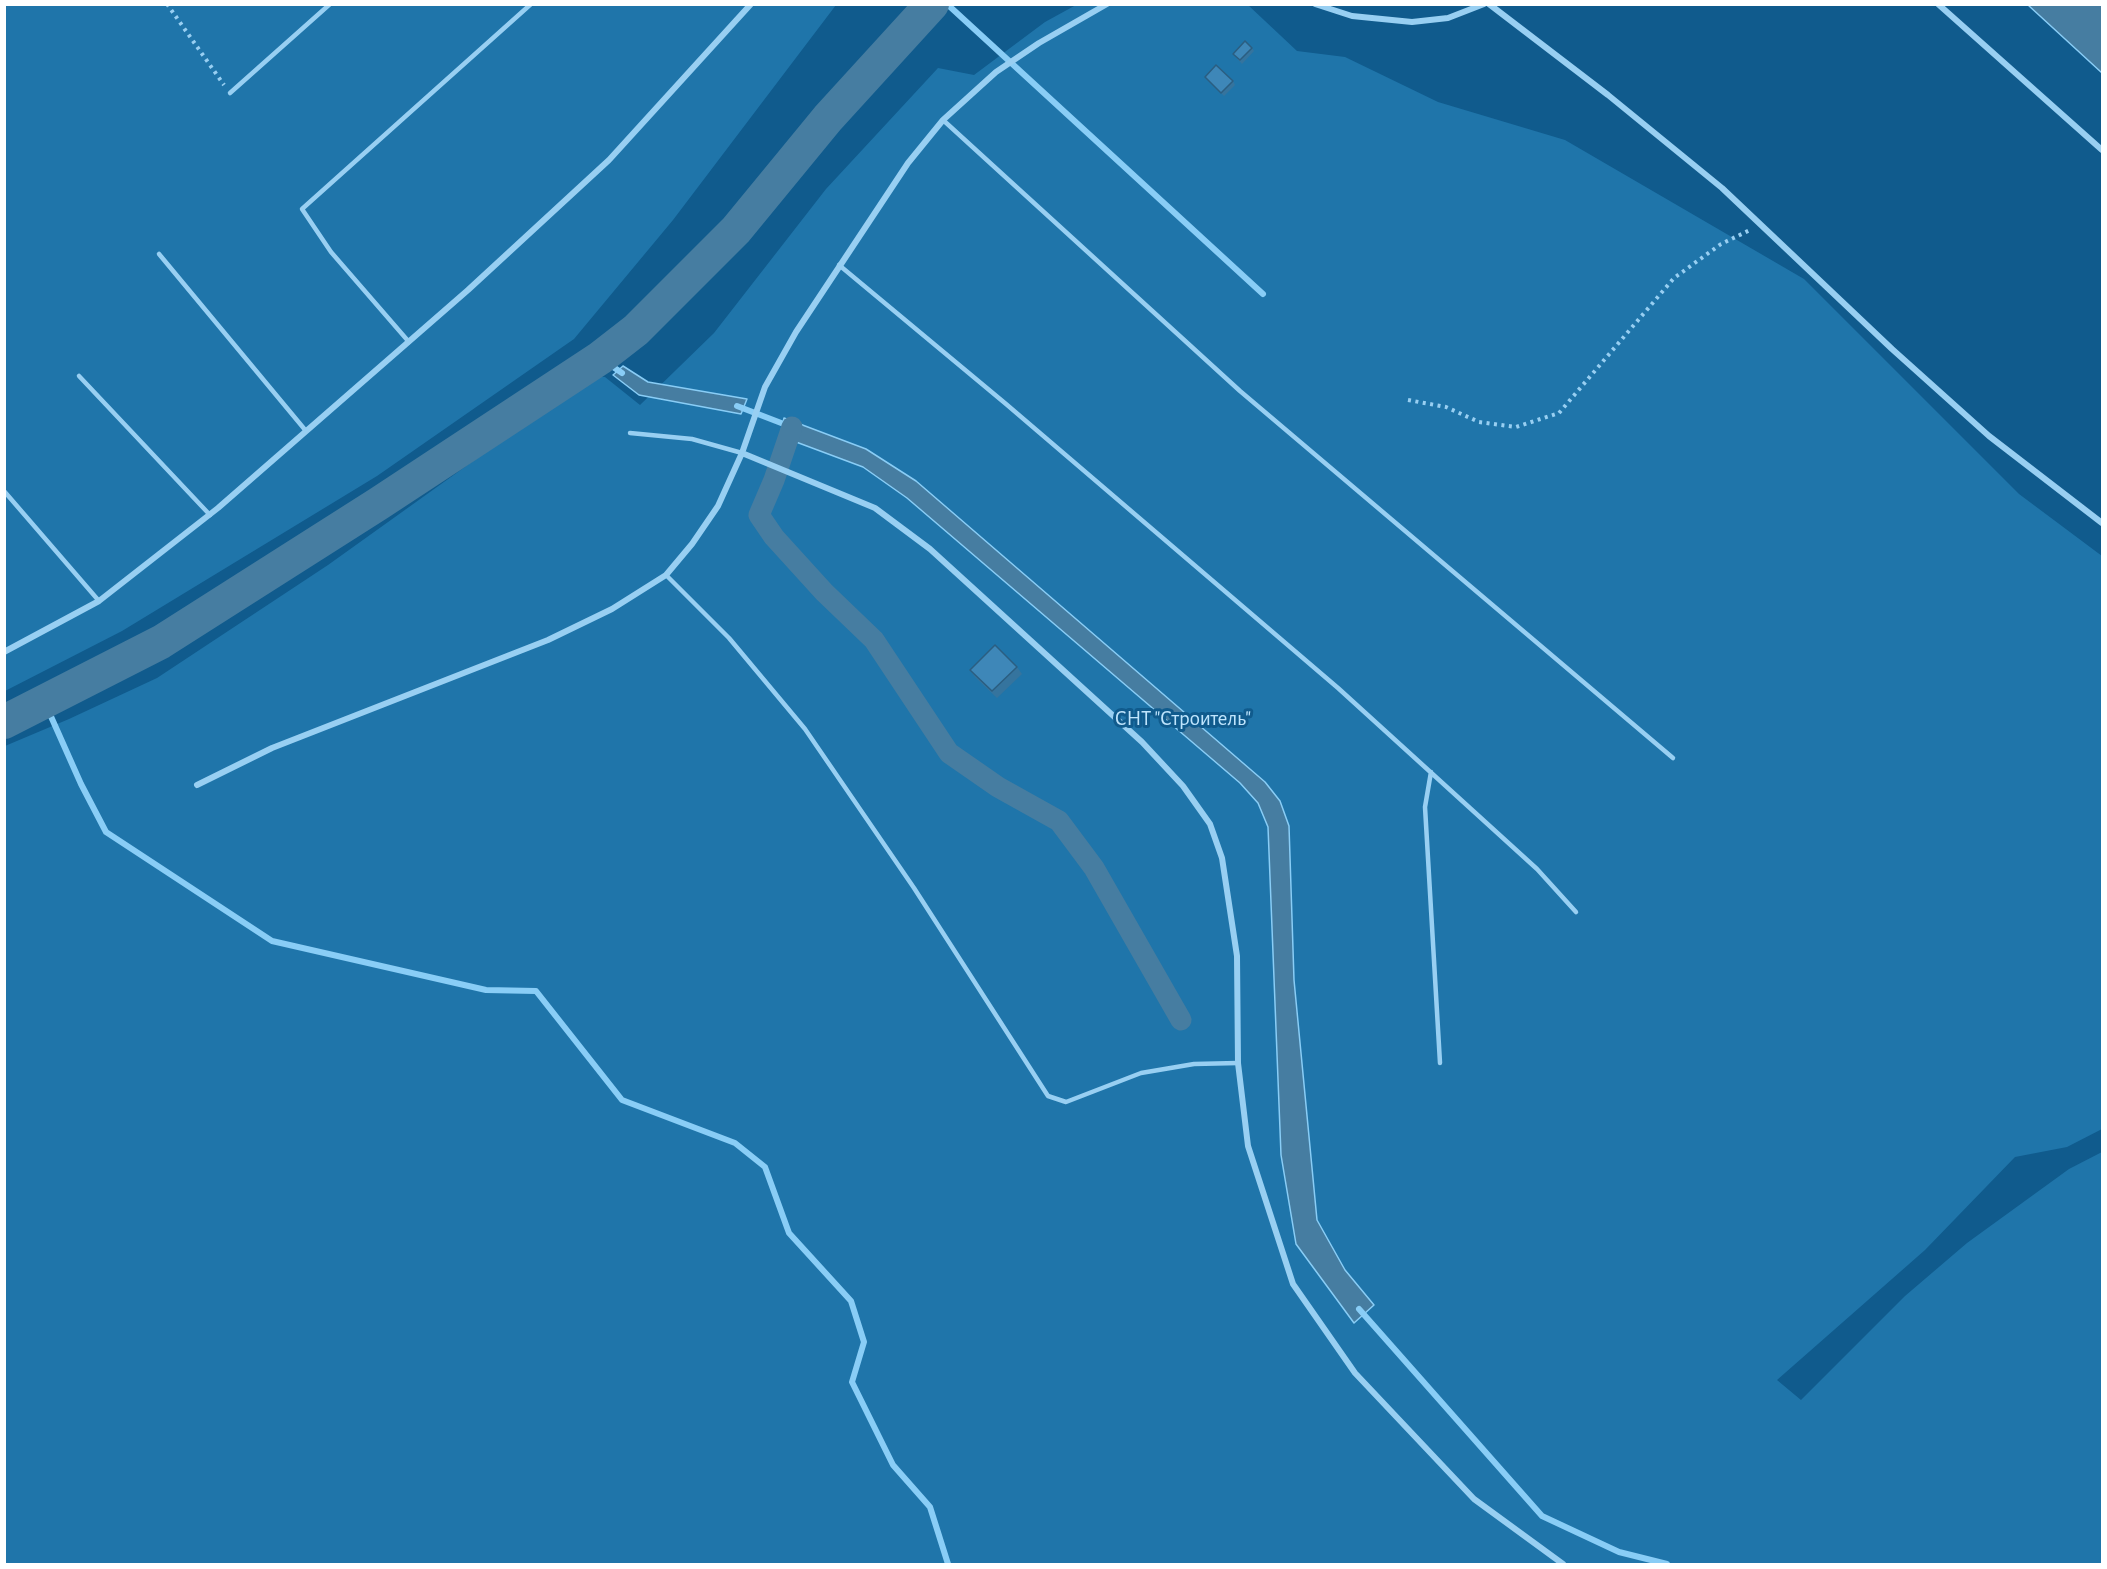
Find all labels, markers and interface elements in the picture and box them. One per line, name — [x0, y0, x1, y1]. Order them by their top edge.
park label: СНТ "Строитель" — [1115, 706, 1251, 732]

